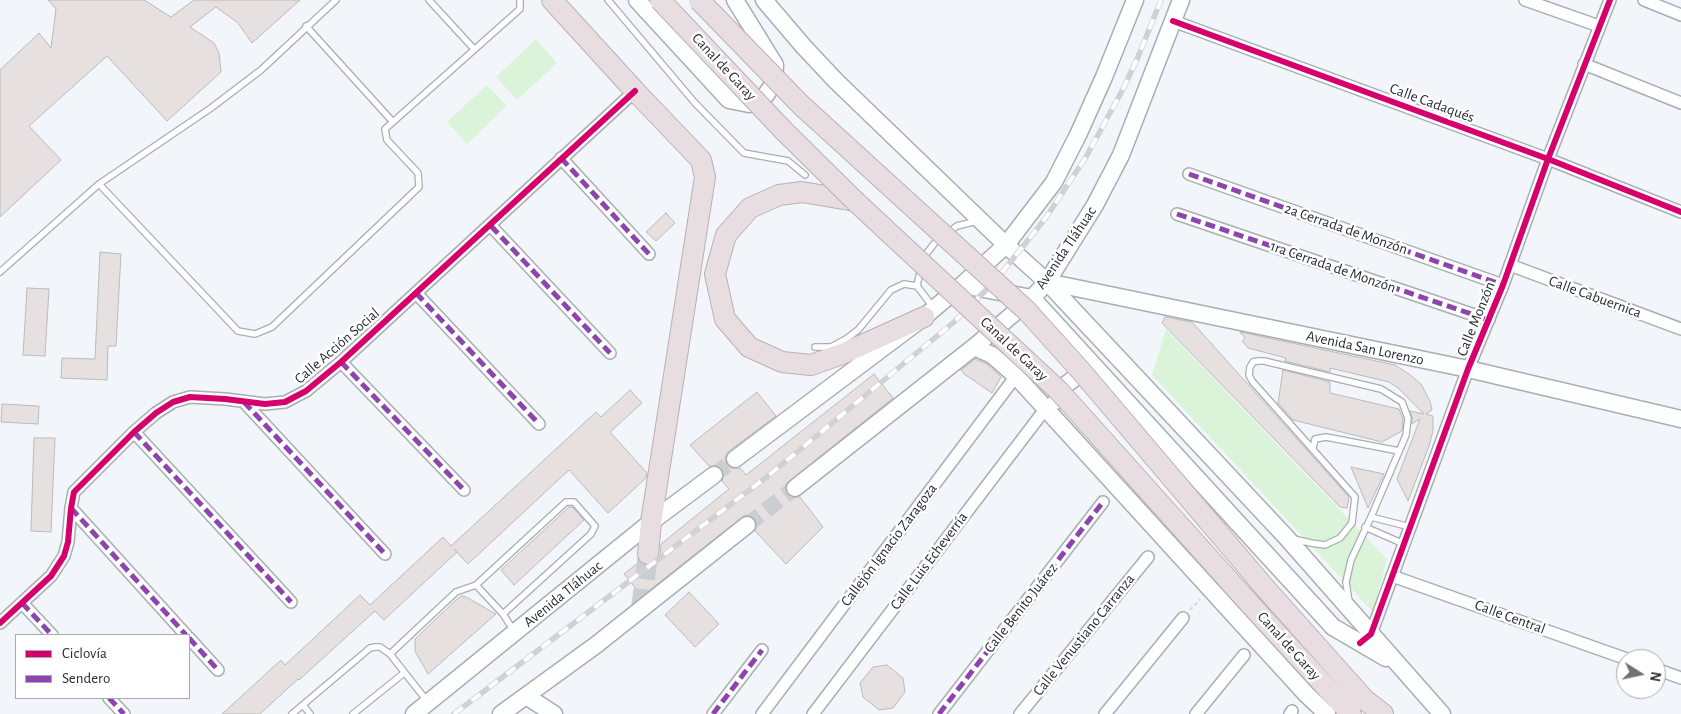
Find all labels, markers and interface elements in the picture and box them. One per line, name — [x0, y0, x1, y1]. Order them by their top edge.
street label: Canal de Garay — [688, 29, 760, 105]
street label: Calle Cadaqués — [1387, 79, 1477, 127]
street label: 2a Cerrada de Monzón — [1282, 200, 1410, 258]
street label: Avenida Tláhuac — [1032, 203, 1100, 293]
street label: 1ra Cerrada de Monzón — [1268, 237, 1398, 297]
street label: Calle Cabuernica — [1546, 272, 1644, 322]
street label: Calle Monzón — [1453, 279, 1499, 359]
street label: Calle Acción Social — [291, 304, 383, 388]
street label: Canal de Garay — [976, 313, 1052, 385]
street label: Avenida San Lorenzo — [1305, 327, 1425, 369]
street label: Callejón Ignacio Zaragoza — [837, 480, 941, 610]
street label: Calle Luis Echeverría — [886, 509, 972, 613]
street label: Avenida Tláhuac — [520, 557, 606, 631]
street label: Calle Benito Juárez — [980, 560, 1062, 656]
street label: Calle Venustiano Carranza — [1029, 570, 1139, 700]
street label: Calle Central — [1472, 596, 1548, 638]
street label: Canal de Garay — [1254, 608, 1324, 684]
legend — [15, 634, 190, 699]
text: Ciclovía — [62, 646, 107, 661]
north arrow — [1616, 649, 1666, 699]
text: N — [1647, 670, 1663, 682]
text: Sendero — [62, 671, 110, 686]

